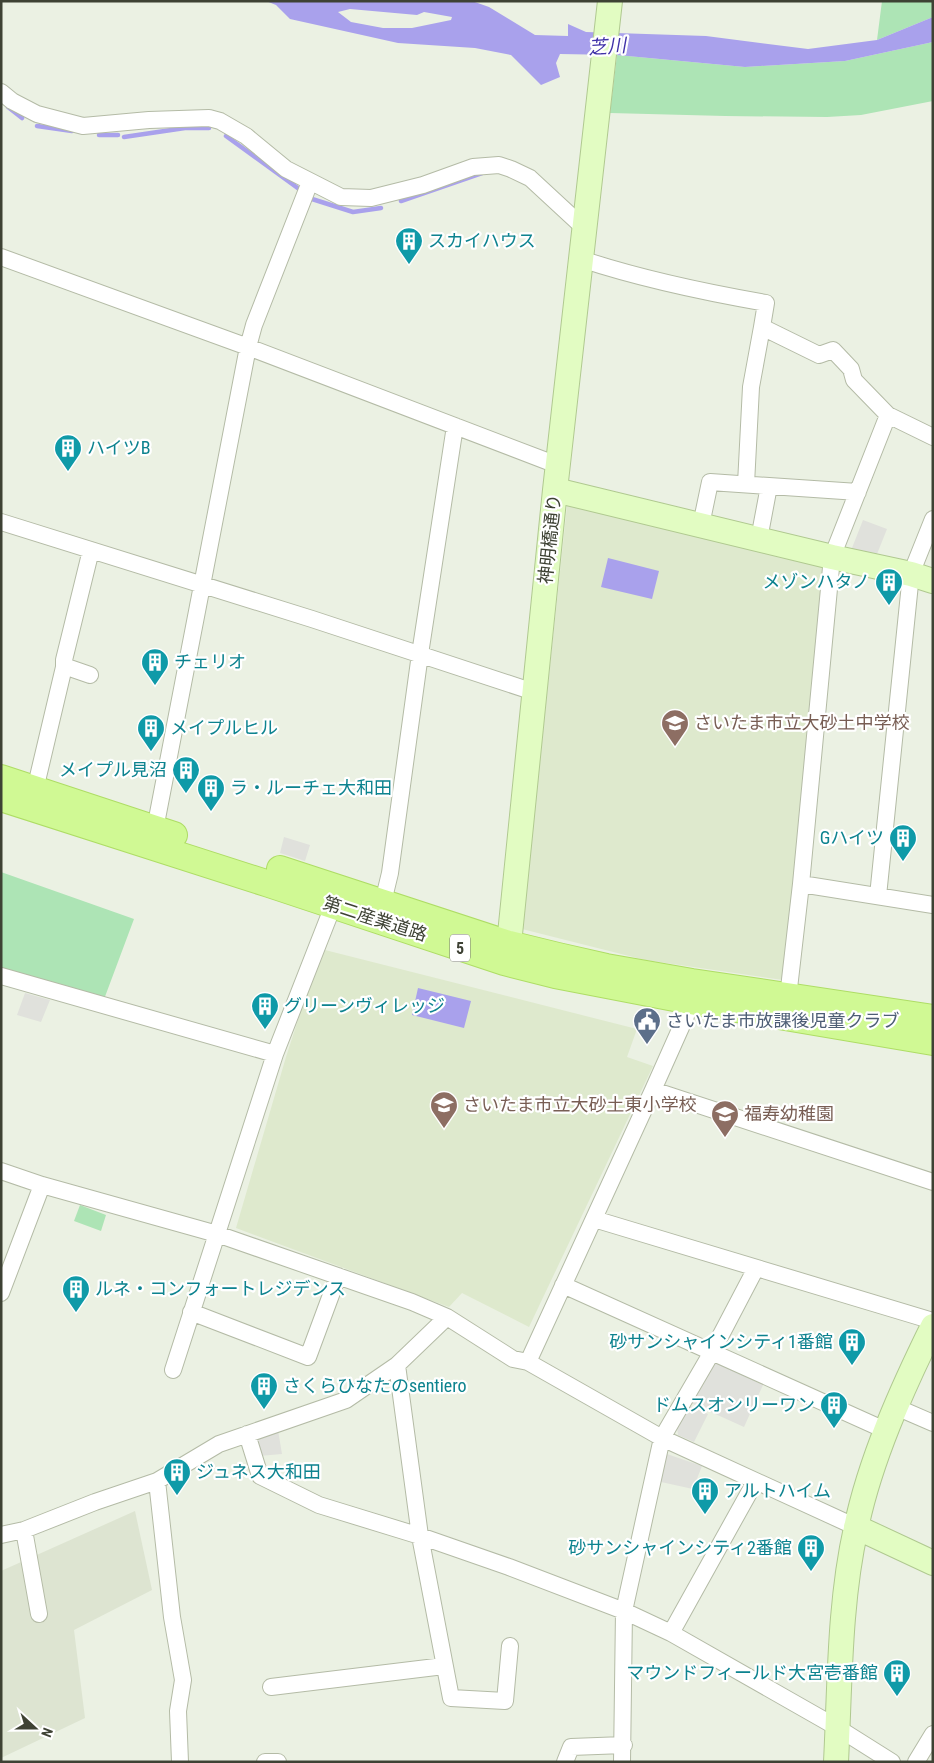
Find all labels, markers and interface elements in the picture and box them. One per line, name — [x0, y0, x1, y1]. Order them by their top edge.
water label: 芝川 — [587, 34, 629, 59]
building icon: スカイハウス — [394, 226, 424, 265]
place label: スカイハウス — [428, 230, 536, 251]
building icon: ハイツB — [53, 433, 83, 472]
place label: ハイツB — [87, 437, 150, 458]
street label: 神明橋通り — [534, 493, 565, 585]
building icon: メゾンハタノ — [874, 567, 904, 606]
place label: メゾンハタノ — [763, 571, 870, 592]
building icon: チェリオ — [140, 647, 170, 686]
place label: チェリオ — [174, 651, 246, 672]
school or university icon: さいたま市立大砂土中学校 — [660, 708, 690, 747]
place label: さいたま市立大砂土中学校 — [694, 712, 909, 733]
building icon: メイプルヒル — [136, 713, 166, 752]
place label: メイプルヒル — [170, 717, 278, 738]
building icon: メイプル見沼 — [171, 755, 201, 794]
place label: メイプル見沼 — [59, 759, 167, 780]
building icon: ラ・ルーチェ大和田 — [196, 773, 226, 812]
place label: ラ・ルーチェ大和田 — [230, 777, 392, 798]
building icon: Gハイツ — [888, 823, 918, 862]
place label: Gハイツ — [820, 827, 884, 848]
street label: 第二産業道路 — [321, 892, 430, 945]
road number: 5 — [450, 934, 470, 961]
building icon: グリーンヴィレッジ — [250, 991, 280, 1030]
place label: グリーンヴィレッジ — [284, 995, 445, 1016]
public building icon: さいたま市放課後児童クラブ — [632, 1006, 662, 1045]
place label: さいたま市放課後児童クラブ — [666, 1010, 899, 1031]
school or university icon: さいたま市立大砂土東小学校 — [429, 1090, 459, 1129]
place label: さいたま市立大砂土東小学校 — [463, 1094, 696, 1115]
school or university icon: 福寿幼稚園 — [710, 1099, 740, 1138]
place label: 福寿幼稚園 — [744, 1103, 834, 1124]
building icon: ルネ・コンフォートレジデンス — [61, 1274, 91, 1313]
place label: ルネ・コンフォートレジデンス — [95, 1278, 346, 1299]
building icon: 砂サンシャインシティ1番館 — [837, 1327, 867, 1366]
place label: 砂サンシャインシティ1番館 — [609, 1331, 833, 1352]
building icon: さくらひなたのsentiero — [249, 1371, 279, 1410]
place label: さくらひなたのsentiero — [283, 1375, 467, 1396]
building icon: ドムスオンリーワン — [819, 1390, 849, 1429]
place label: ドムスオンリーワン — [653, 1394, 815, 1415]
building icon: ジュネス大和田 — [162, 1457, 192, 1496]
place label: ジュネス大和田 — [196, 1461, 321, 1482]
building icon: アルトハイム — [690, 1476, 720, 1515]
place label: アルトハイム — [724, 1480, 831, 1501]
building icon: 砂サンシャインシティ2番館 — [796, 1533, 826, 1572]
place label: 砂サンシャインシティ2番館 — [568, 1537, 792, 1558]
building icon: マウンドフィールド大宮壱番館 — [882, 1658, 912, 1697]
place label: マウンドフィールド大宮壱番館 — [626, 1662, 878, 1683]
north arrow — [10, 1703, 60, 1753]
text: N — [38, 1726, 56, 1740]

